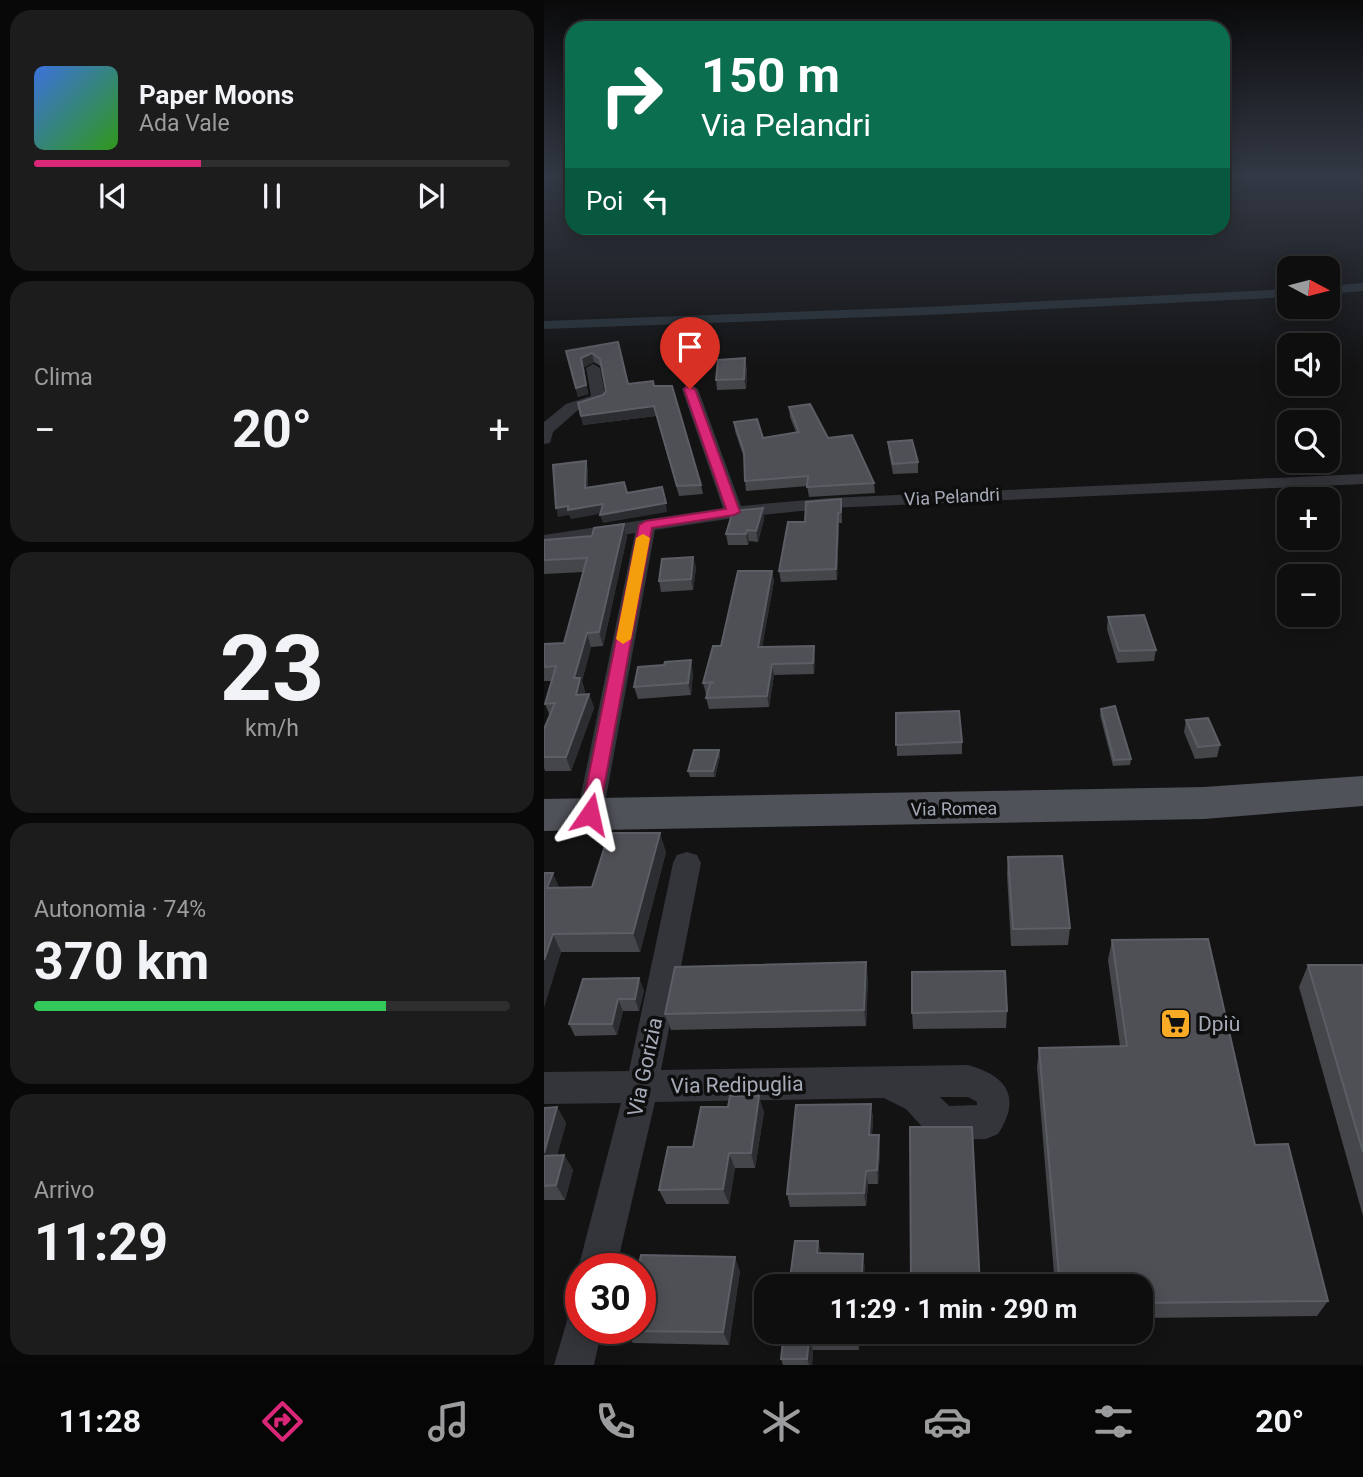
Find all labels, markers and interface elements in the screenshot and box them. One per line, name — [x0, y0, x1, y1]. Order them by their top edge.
text: 150 m — [701, 47, 840, 104]
icon: right — [586, 49, 677, 140]
text: Paper Moons — [139, 80, 294, 110]
text: Via Pelandri — [701, 106, 871, 144]
text: Ada Vale — [139, 110, 230, 137]
icon: previous — [94, 177, 132, 215]
icon: pause — [253, 177, 291, 215]
icon: next — [412, 177, 450, 215]
icon: left — [637, 182, 675, 220]
text: Poi — [586, 186, 623, 216]
north arrow — [1277, 256, 1340, 318]
map controls — [1277, 256, 1340, 627]
pin — [660, 317, 720, 389]
icon: arrive — [671, 328, 709, 366]
button: sound — [1277, 333, 1340, 396]
text: Clima — [34, 364, 93, 391]
text: 20° — [232, 399, 312, 460]
text: − — [34, 408, 56, 452]
text: + — [488, 408, 510, 452]
button: search — [1277, 410, 1340, 473]
street label: Via Pelandri — [904, 484, 1000, 509]
button: + — [1277, 487, 1340, 550]
button: − — [1277, 564, 1340, 627]
text: 23 — [220, 616, 324, 722]
text: km/h — [245, 715, 299, 742]
position arrow — [553, 777, 627, 851]
street label: Via Romea — [911, 797, 997, 820]
text: Autonomia · 74% — [34, 896, 206, 923]
text: 370 km — [34, 931, 209, 992]
supermarket icon: Dpiù — [1158, 1007, 1192, 1041]
place label: Dpiù — [1198, 1012, 1240, 1036]
street label: Via Gorizia — [623, 1015, 667, 1119]
street label: Via Redipuglia — [670, 1072, 804, 1098]
text: Arrivo — [34, 1177, 94, 1204]
text: 11:29 — [34, 1212, 168, 1273]
speed limit sign: 30 — [565, 1253, 656, 1344]
text: 11:29 · 1 min · 290 m — [830, 1294, 1077, 1324]
icon: directions — [258, 1397, 307, 1446]
icon: music — [424, 1397, 473, 1446]
icon: phone — [591, 1397, 640, 1446]
icon: climate — [757, 1397, 806, 1446]
icon: car — [923, 1397, 972, 1446]
icon: filters — [1089, 1397, 1138, 1446]
text: 11:28 — [59, 1402, 141, 1440]
text: 20° — [1255, 1402, 1304, 1440]

